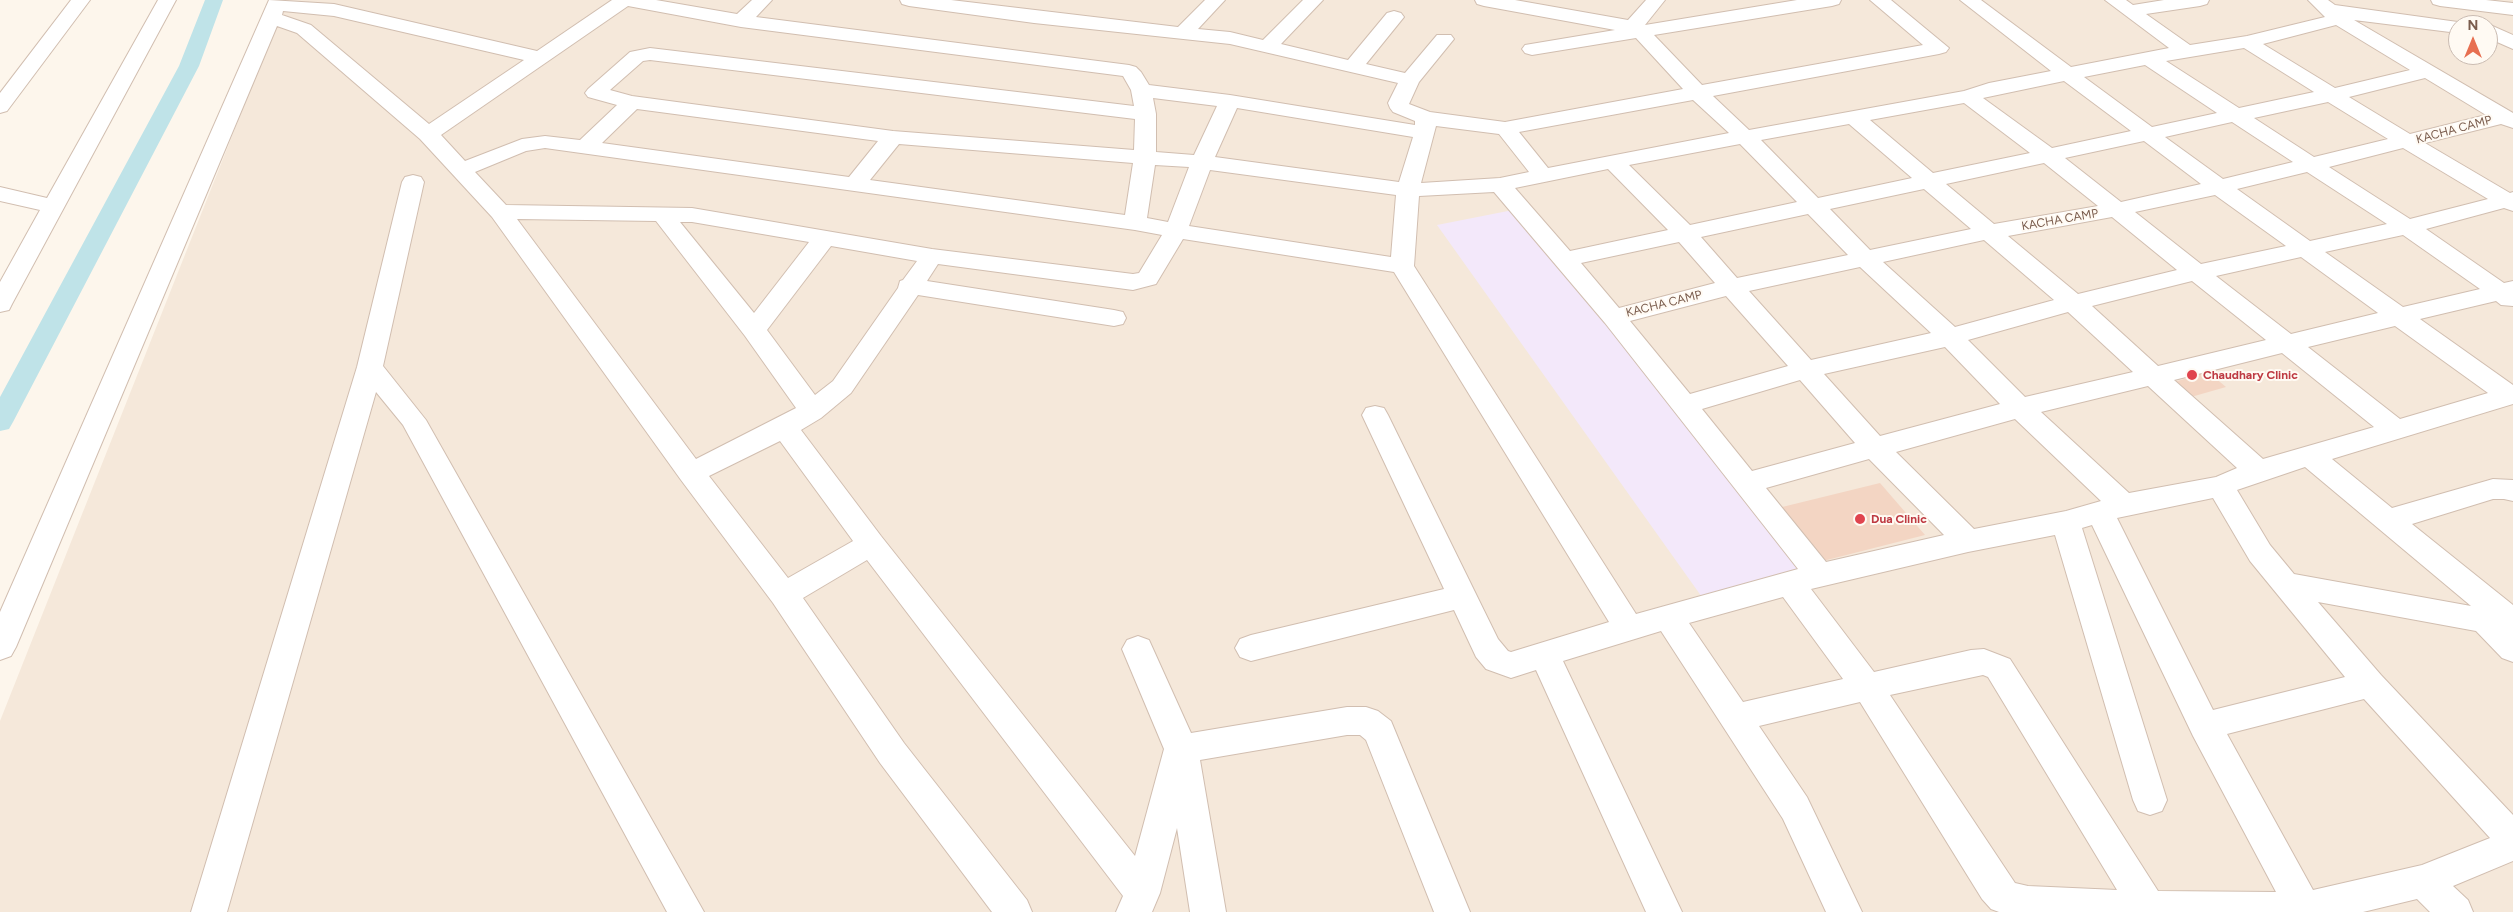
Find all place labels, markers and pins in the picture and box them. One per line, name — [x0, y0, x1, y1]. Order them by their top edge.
marker: Chaudhary Clinic — [2185, 368, 2199, 382]
place label: Chaudhary Clinic — [2203, 368, 2298, 382]
marker: Dua Clinic — [1853, 512, 1867, 526]
place label: Dua Clinic — [1871, 512, 1927, 526]

